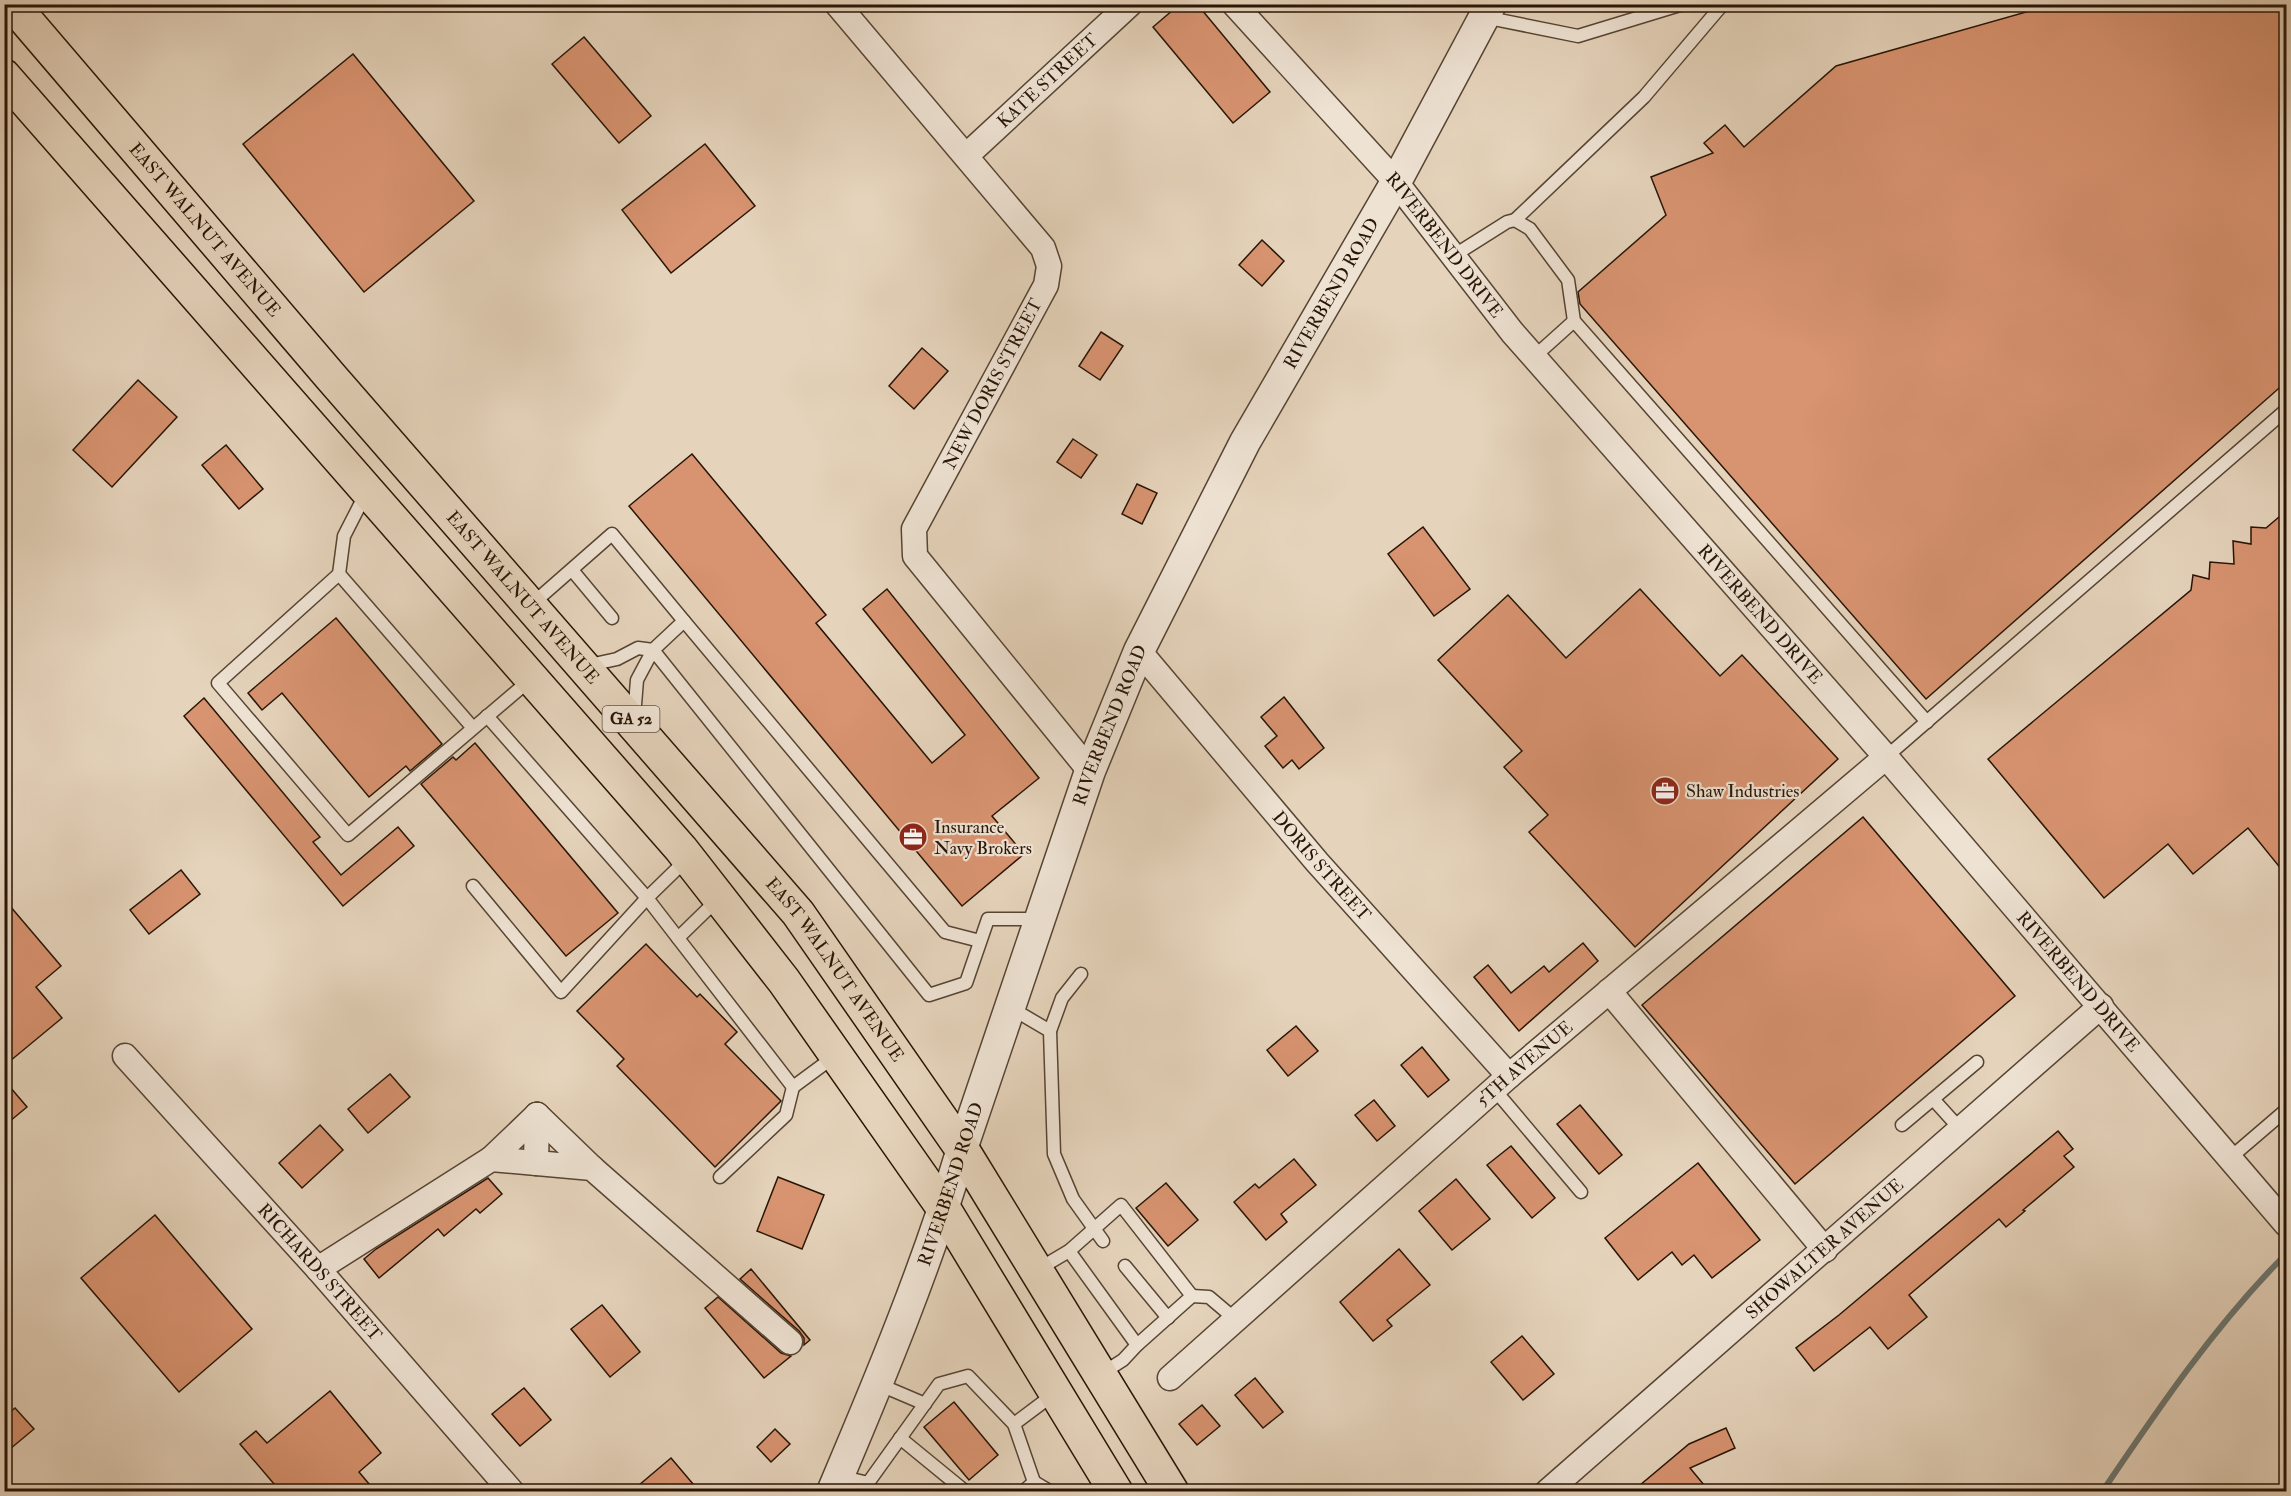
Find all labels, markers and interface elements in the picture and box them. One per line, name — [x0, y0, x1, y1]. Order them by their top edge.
street label: KATE STREET — [992, 28, 1103, 133]
street label: EAST WALNUT AVENUE — [124, 138, 286, 322]
street label: RIVERBEND DRIVE — [1381, 167, 1508, 322]
street label: RIVERBEND ROAD — [1278, 214, 1384, 373]
street label: NEW DORIS STREET — [938, 294, 1048, 473]
street label: EAST WALNUT AVENUE — [441, 506, 605, 689]
street label: RIVERBEND DRIVE — [1693, 540, 1828, 689]
street label: RIVERBEND ROAD — [1068, 641, 1152, 808]
road number: GA 52 — [602, 706, 660, 732]
office icon: Shaw Industries — [1649, 775, 1681, 807]
place label: Shaw Industries — [1686, 780, 1799, 803]
street label: DORIS STREET — [1267, 806, 1376, 926]
place label: Insurance Navy Brokers — [934, 816, 1032, 860]
office icon: Insurance Navy Brokers — [897, 821, 929, 853]
street label: EAST WALNUT AVENUE — [761, 872, 909, 1066]
street label: RIVERBEND DRIVE — [2012, 906, 2145, 1057]
street label: 5TH AVENUE — [1471, 1016, 1578, 1111]
street label: RIVERBEND ROAD — [912, 1099, 988, 1269]
street label: SHOWALTER AVENUE — [1741, 1173, 1908, 1324]
street label: RICHARDS STREET — [253, 1199, 387, 1346]

